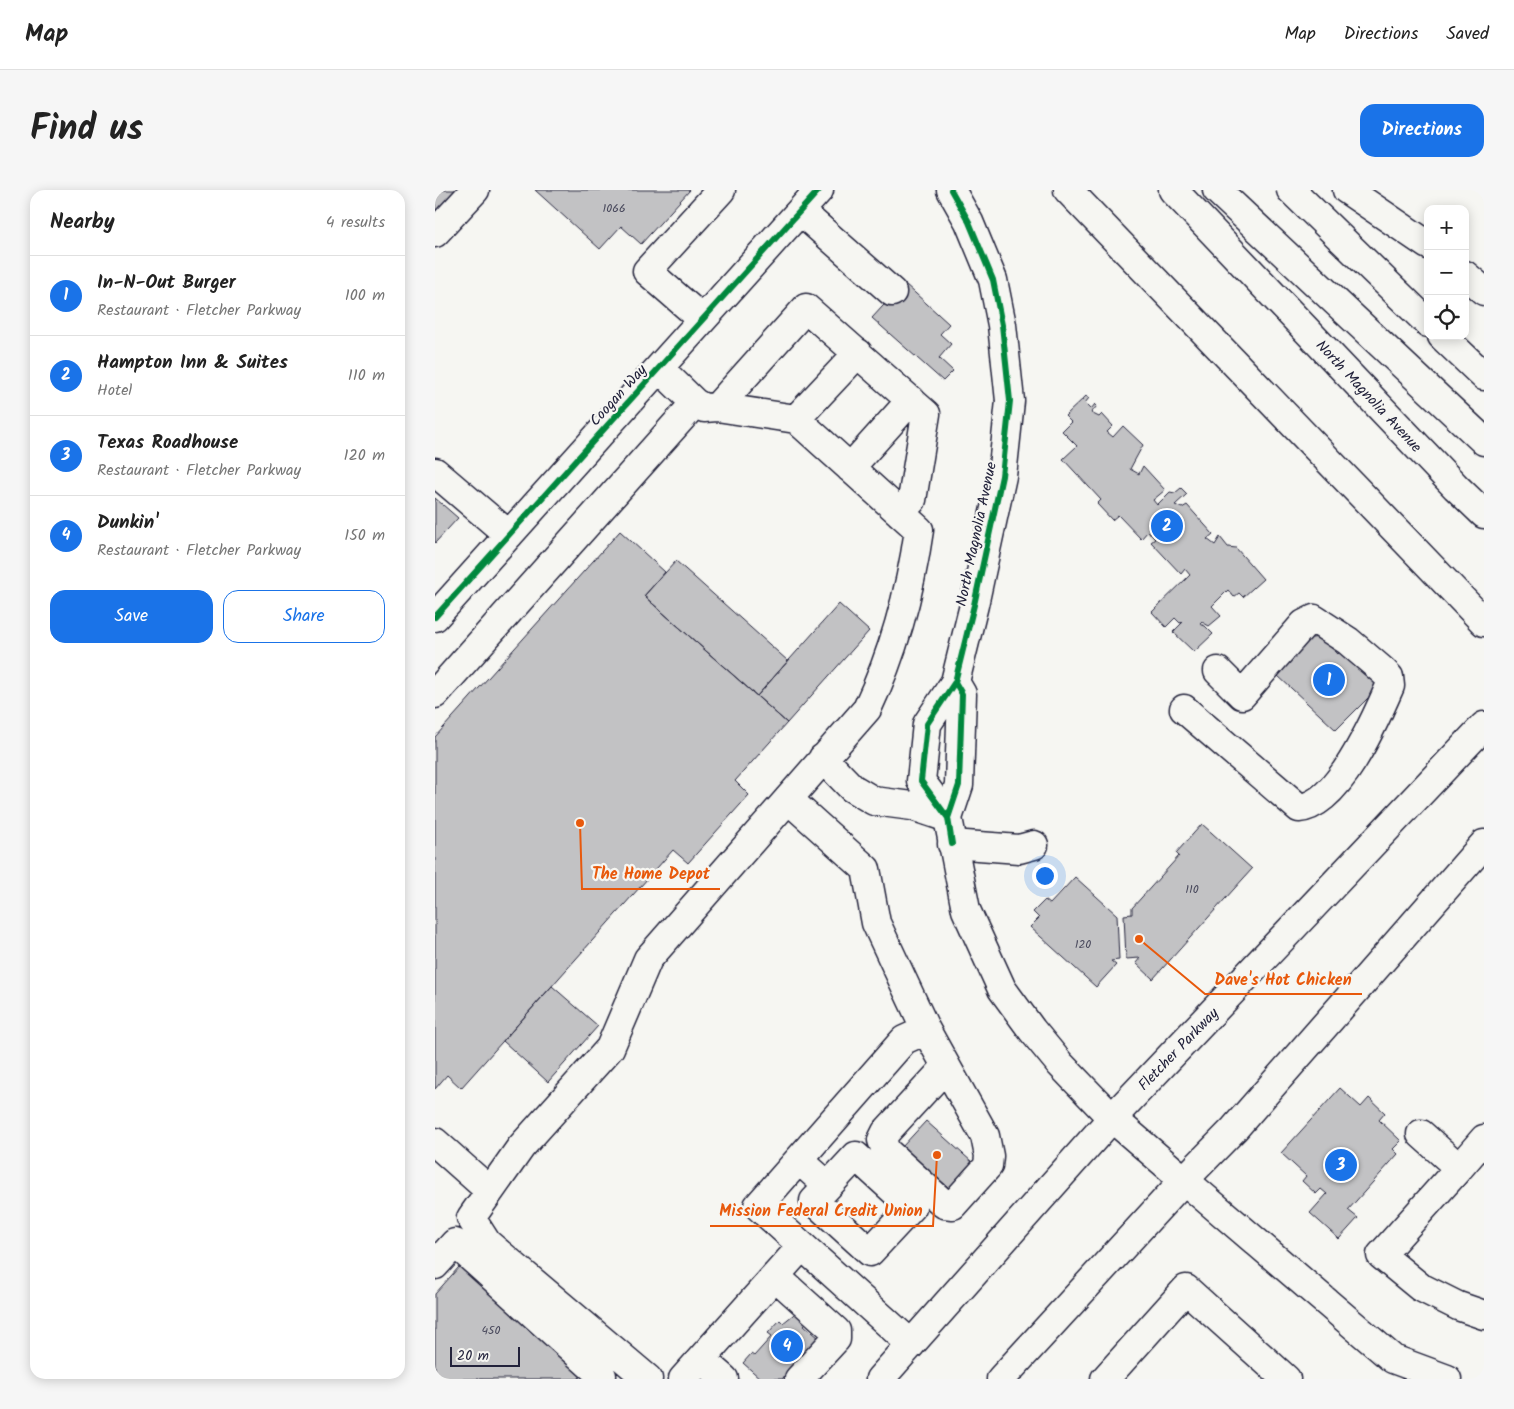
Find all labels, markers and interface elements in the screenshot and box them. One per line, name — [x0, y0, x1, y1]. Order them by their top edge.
text: Map — [25, 15, 68, 54]
text: Map — [1284, 20, 1316, 49]
text: Directions — [1344, 20, 1418, 49]
text: Saved — [1446, 20, 1489, 49]
text: Find us — [30, 102, 143, 158]
button: Directions — [1360, 104, 1484, 157]
house number: 1066 — [602, 199, 626, 218]
map controls — [1424, 205, 1469, 340]
button: + — [1424, 205, 1469, 250]
text: Nearby — [50, 206, 115, 239]
text: 4 results — [326, 210, 385, 235]
button: − — [1424, 250, 1469, 295]
text: In-N-Out Burger — [97, 268, 236, 298]
text: 1 — [64, 283, 68, 308]
text: 100 m — [345, 283, 385, 308]
button: locate — [1424, 295, 1469, 340]
text: Restaurant · Fletcher Parkway — [97, 298, 301, 323]
street label: North Magnolia Avenue — [1309, 335, 1427, 459]
text: Hampton Inn & Suites — [97, 348, 288, 378]
street label: Coogan Way — [584, 358, 654, 432]
text: 2 — [61, 363, 71, 388]
text: 110 m — [348, 363, 385, 388]
text: Hotel — [97, 378, 132, 403]
text: Texas Roadhouse — [97, 428, 238, 458]
text: 3 — [62, 443, 70, 468]
text: 120 m — [344, 443, 385, 468]
text: Restaurant · Fletcher Parkway — [97, 458, 301, 483]
street label: North Magnolia Avenue — [950, 460, 1004, 609]
pin: 2 — [1151, 507, 1183, 545]
text: Dunkin' — [97, 508, 158, 538]
text: 4 — [62, 523, 70, 548]
text: 150 m — [344, 523, 385, 548]
text: Restaurant · Fletcher Parkway — [97, 538, 301, 563]
button: Save — [50, 590, 213, 643]
button: Share — [223, 590, 385, 643]
pin: 1 — [1313, 661, 1345, 699]
callout: The Home Depot — [582, 858, 720, 889]
text: The Home Depot — [592, 862, 711, 887]
your location — [1032, 863, 1058, 889]
house number: 110 — [1185, 880, 1199, 899]
house number: 120 — [1075, 935, 1091, 954]
callout: Dave's Hot Chicken — [1205, 963, 1362, 994]
text: Dave's Hot Chicken — [1214, 968, 1352, 993]
street label: Fletcher Parkway — [1133, 1002, 1225, 1097]
pin: 3 — [1325, 1146, 1357, 1184]
callout: Mission Federal Credit Union — [710, 1195, 933, 1226]
text: Mission Federal Credit Union — [719, 1199, 923, 1224]
house number: 450 — [481, 1321, 501, 1340]
pin: 4 — [771, 1327, 803, 1365]
scale bar — [450, 1344, 520, 1367]
text: 20 m — [457, 1345, 489, 1367]

